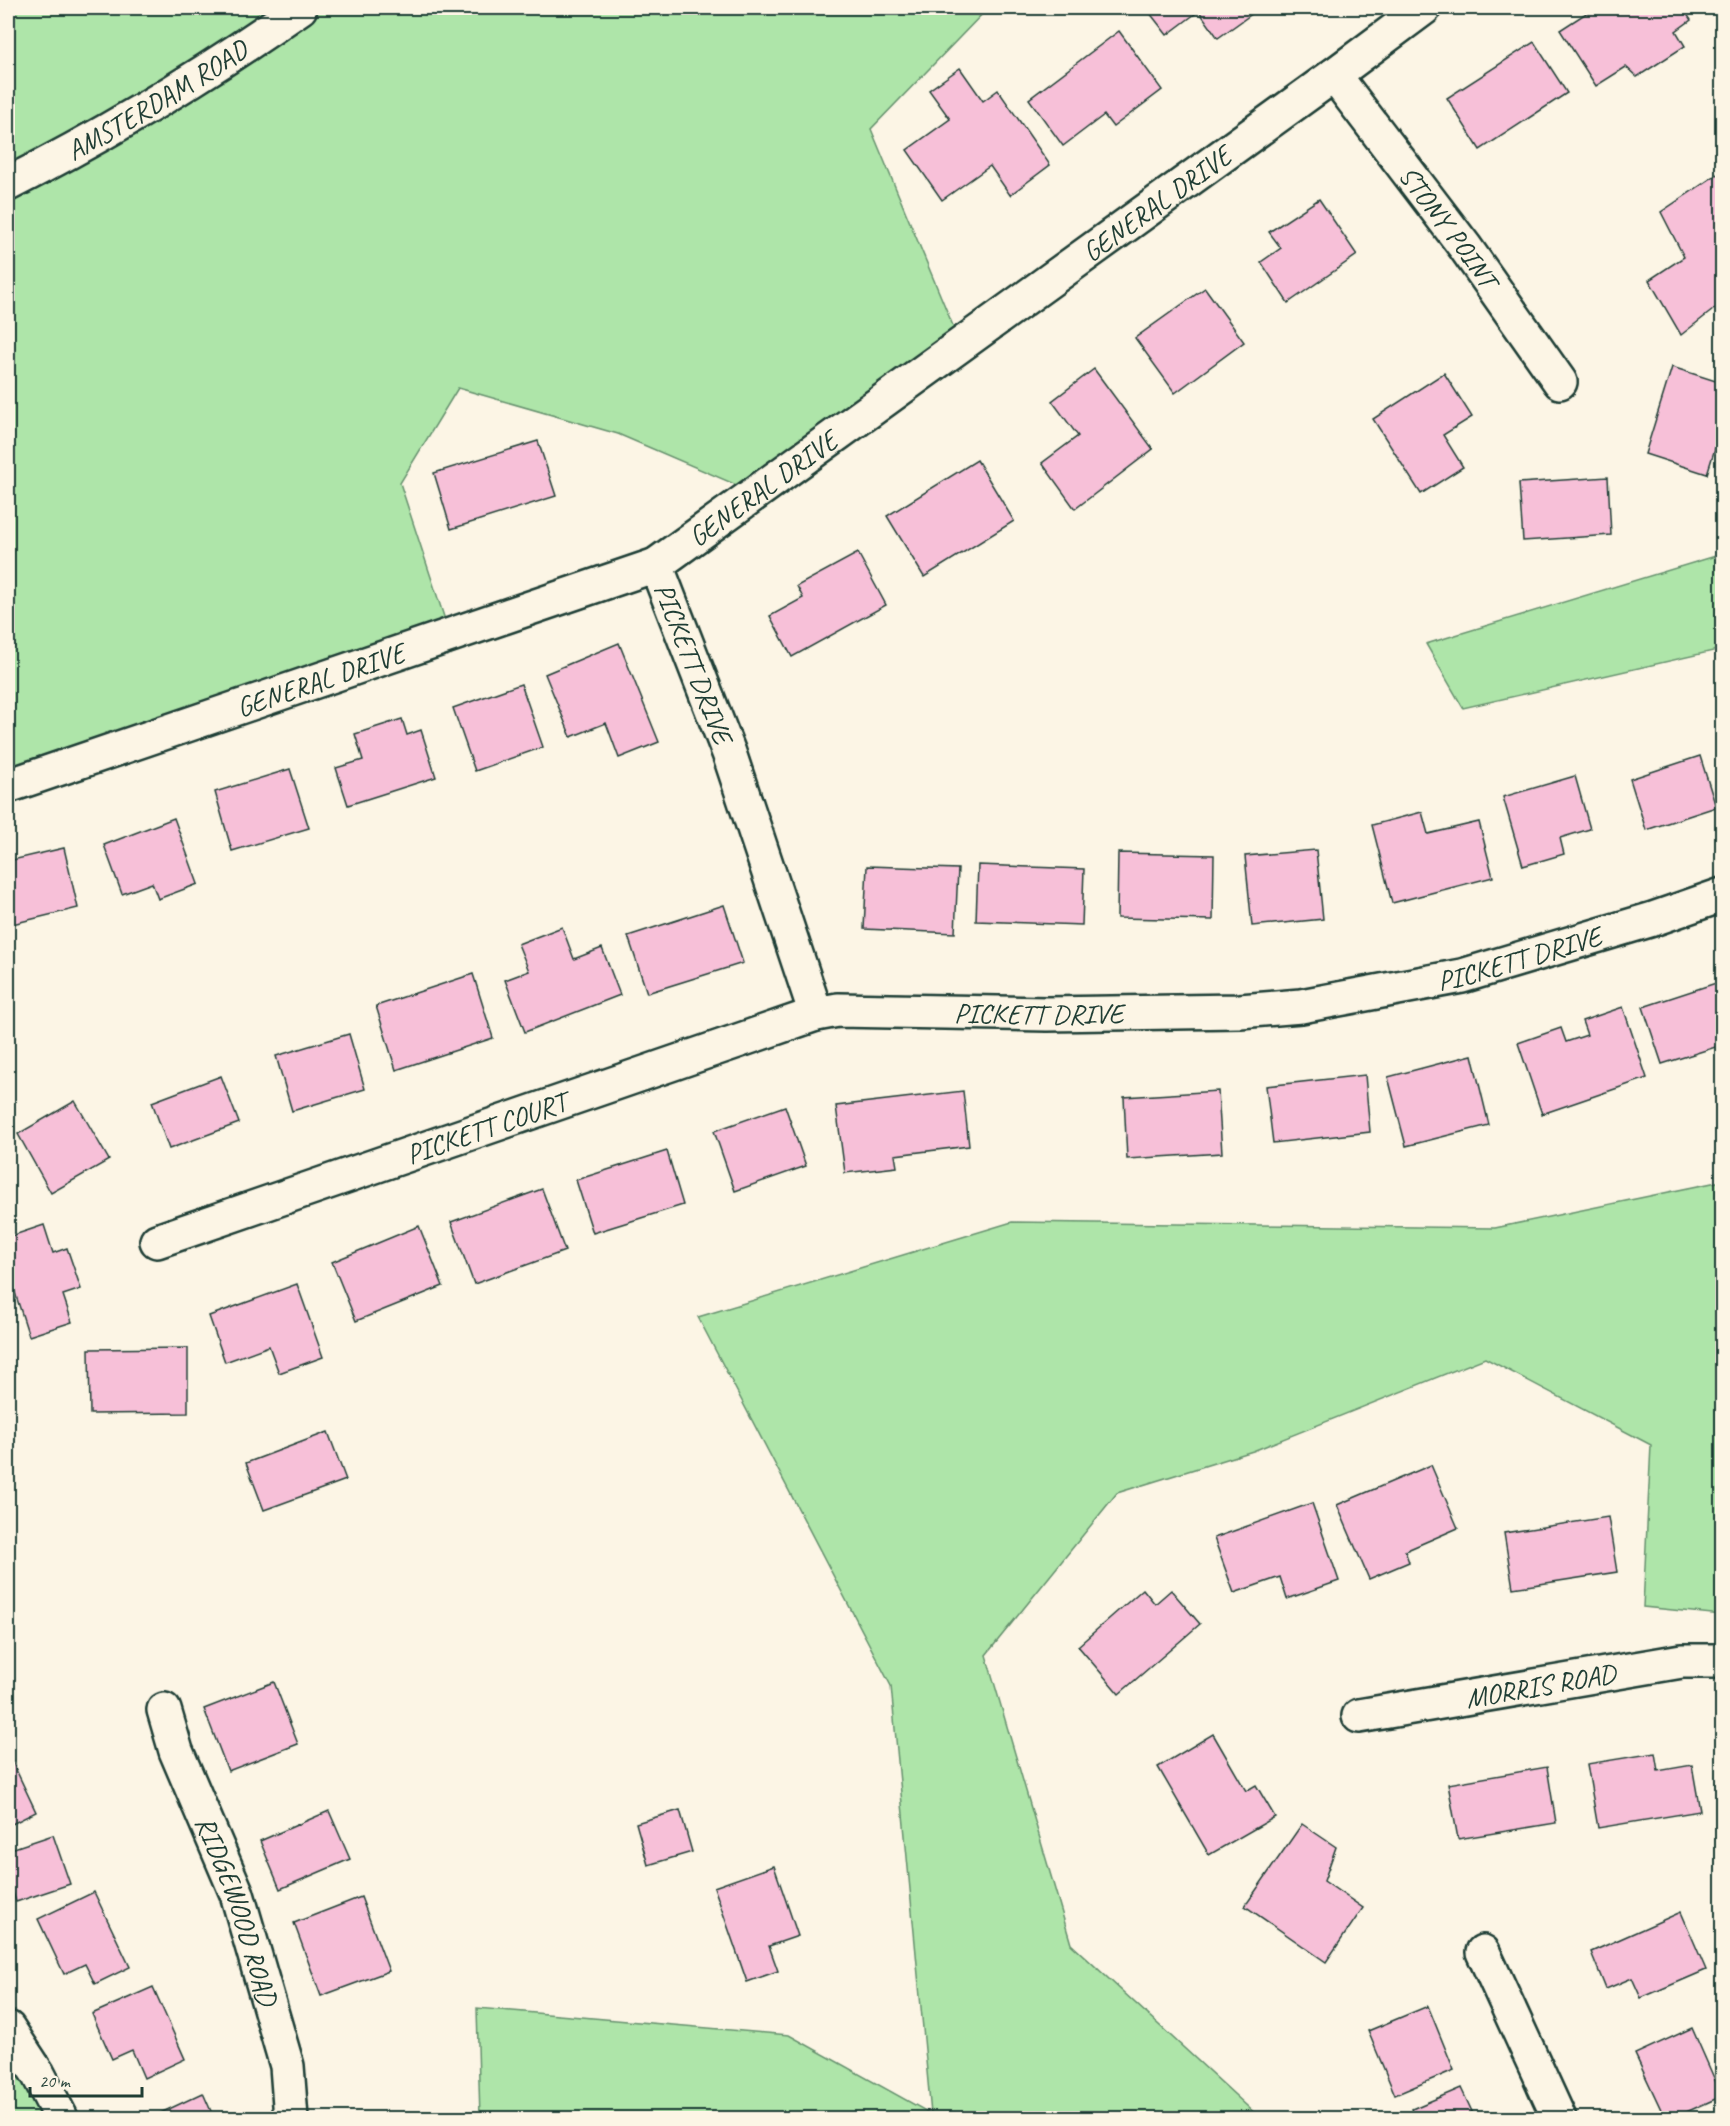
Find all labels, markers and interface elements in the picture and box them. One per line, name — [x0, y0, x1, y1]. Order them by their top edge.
street label: AMSTERDAM ROAD — [60, 31, 256, 168]
street label: GENERAL DRIVE — [1075, 136, 1241, 269]
street label: STONY POINT — [1391, 159, 1509, 300]
street label: GENERAL DRIVE — [681, 421, 847, 554]
street label: PICKETT DRIVE — [647, 578, 742, 751]
street label: GENERAL DRIVE — [232, 634, 413, 725]
street label: PICKETT DRIVE — [1434, 918, 1608, 998]
street label: PICKETT DRIVE — [954, 995, 1127, 1032]
street label: PICKETT COURT — [402, 1082, 578, 1172]
street label: MORRIS ROAD — [1463, 1655, 1621, 1716]
street label: RIDGEWOOD ROAD — [188, 1811, 286, 2012]
scale bar — [30, 2060, 142, 2098]
text: 20 m — [39, 2070, 72, 2092]

